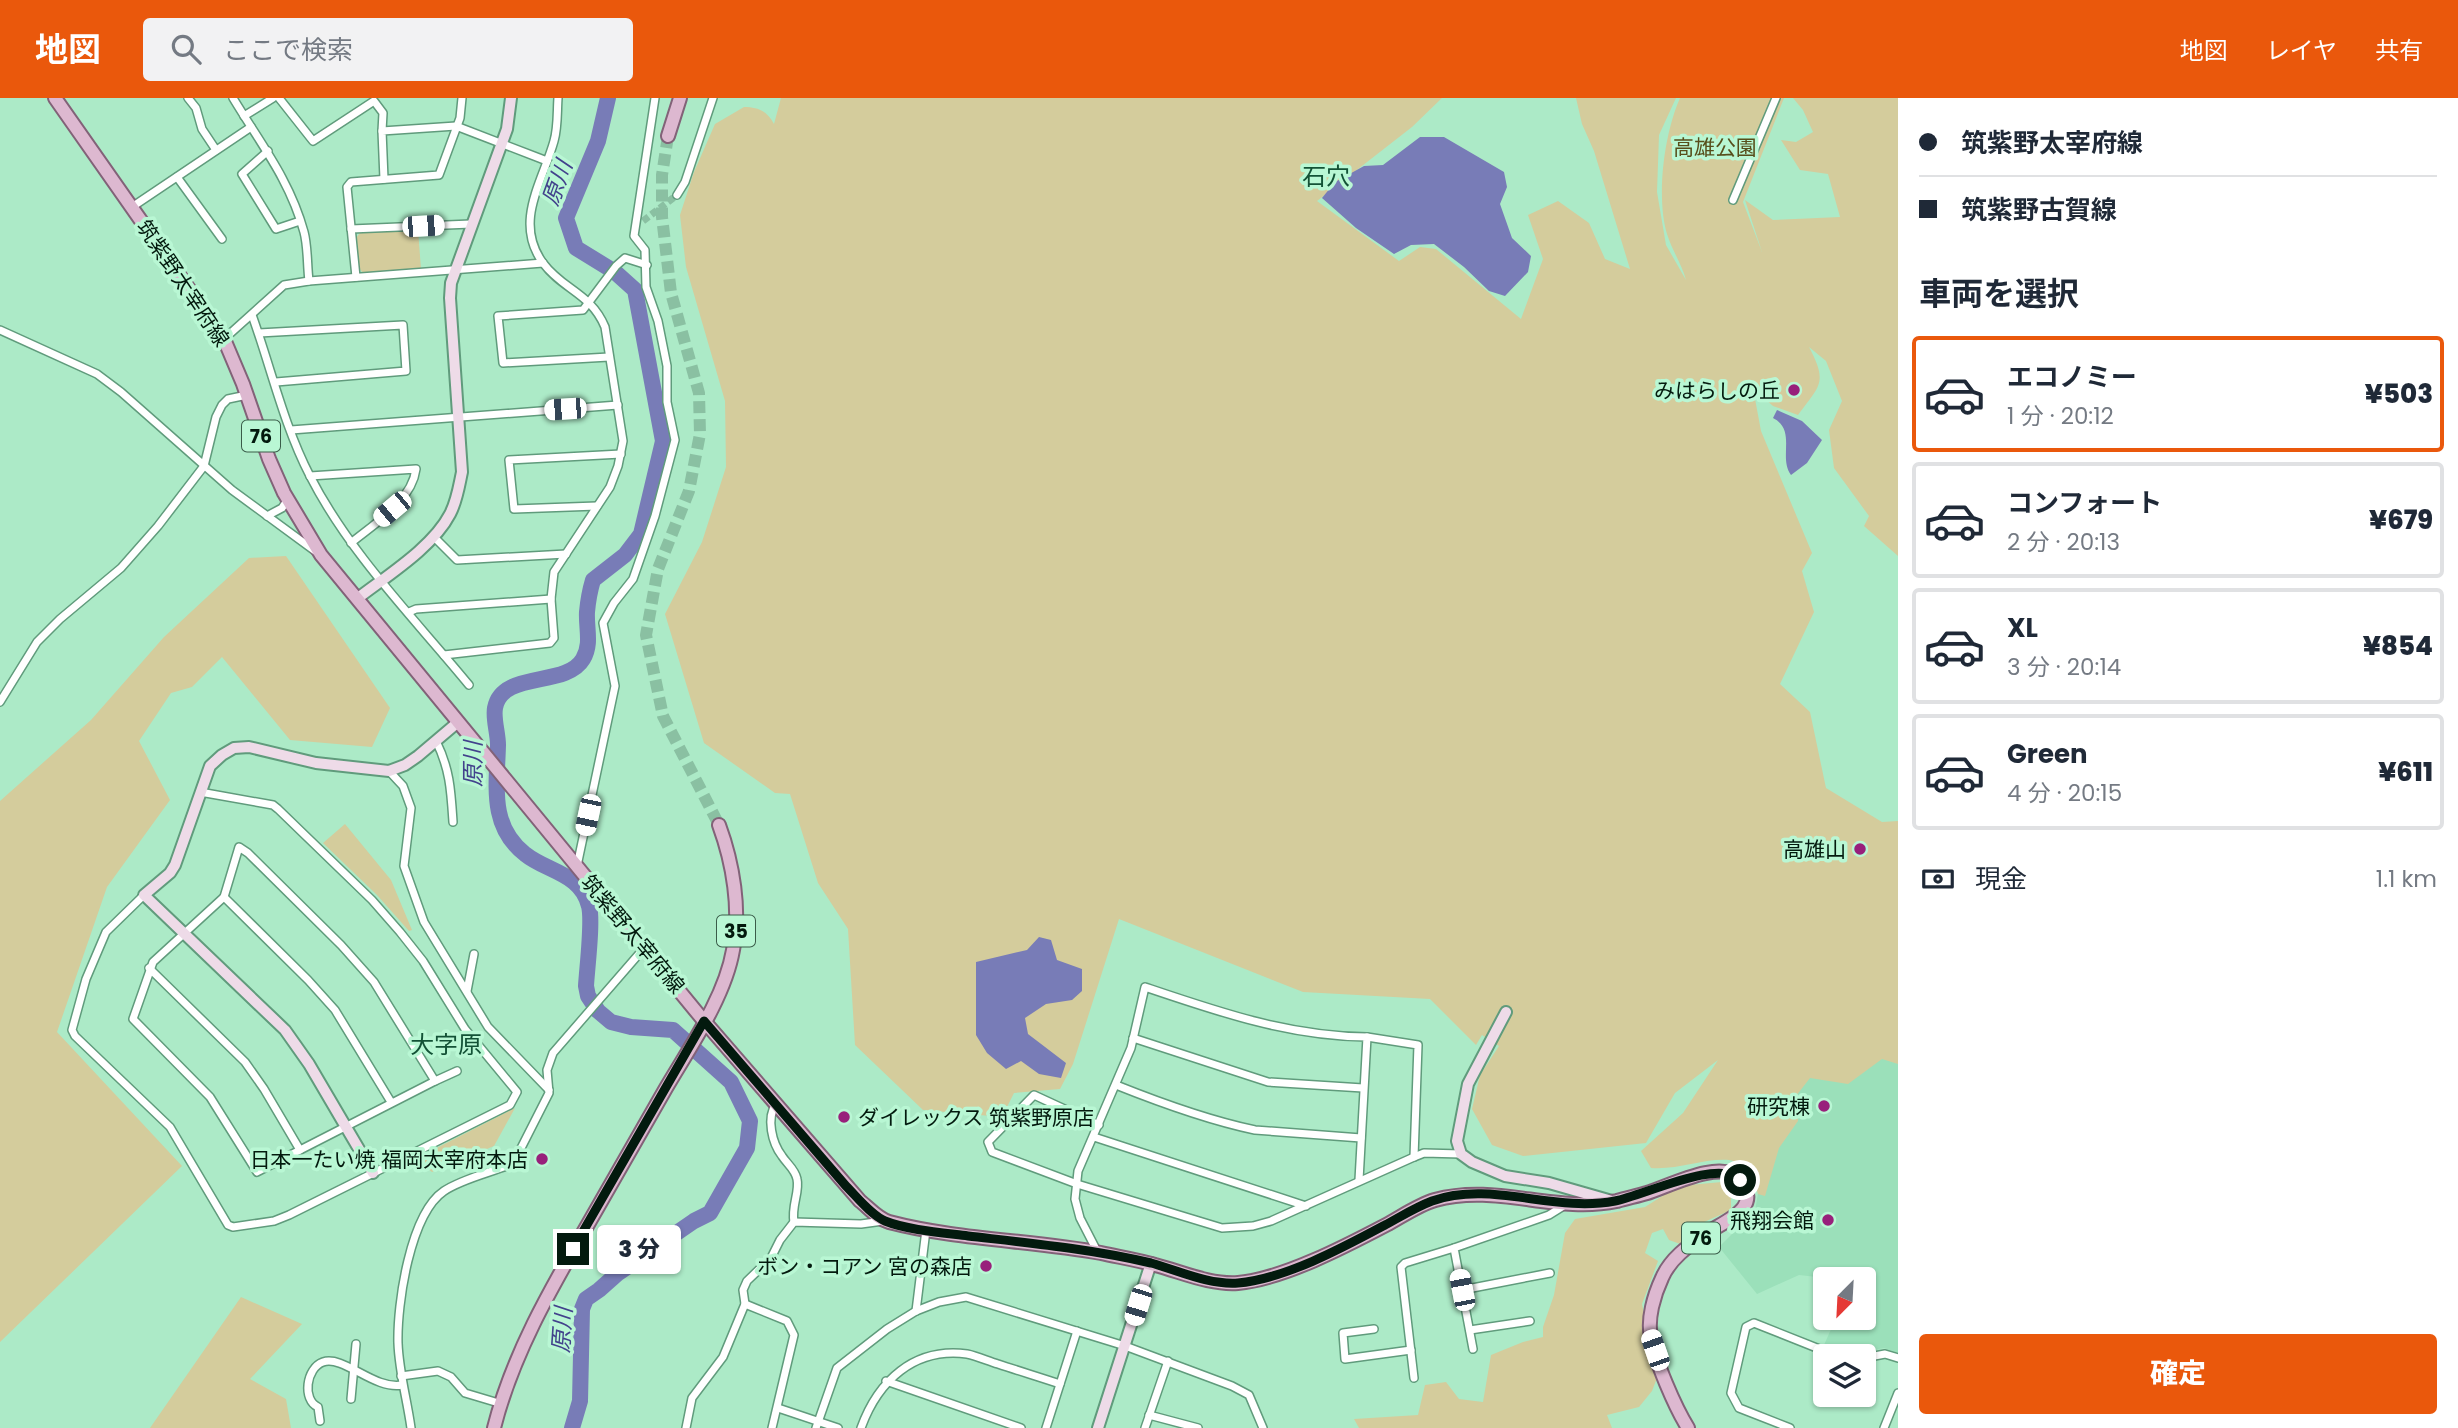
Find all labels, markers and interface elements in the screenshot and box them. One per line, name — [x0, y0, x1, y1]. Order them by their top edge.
search box — [143, 18, 633, 81]
text: 地図 — [35, 26, 101, 73]
icon: search — [167, 30, 205, 68]
text: ここで検索 — [223, 32, 353, 68]
text: 地図 — [2180, 34, 2228, 67]
text: レイヤ — [2266, 34, 2337, 67]
text: 共有 — [2375, 34, 2423, 67]
text: 筑紫野太宰府線 — [1961, 125, 2143, 161]
park label: 高雄公園 — [1673, 133, 1757, 162]
water label: 原川 — [534, 153, 581, 210]
district label: 石穴 — [1302, 160, 1350, 193]
text: 筑紫野古賀線 — [1961, 192, 2117, 228]
street label: 筑紫野太宰府線 — [130, 214, 236, 352]
car — [402, 214, 445, 238]
text: 車両を選択 — [1919, 271, 2079, 316]
text: エコノミー — [2007, 359, 2137, 395]
icon: car — [1923, 363, 1986, 426]
place label: みはらしの丘 — [1654, 376, 1780, 405]
text: ¥503 — [2365, 376, 2433, 412]
marker: みはらしの丘 — [1786, 382, 1802, 398]
car — [544, 397, 587, 421]
text: 1 分 · 20:12 — [2007, 400, 2114, 432]
road number: 76 — [242, 420, 280, 452]
text: コンフォート — [2007, 485, 2162, 521]
car — [370, 487, 415, 531]
icon: car — [1923, 489, 1986, 552]
text: ¥679 — [2369, 502, 2433, 538]
text: 2 分 · 20:13 — [2007, 526, 2120, 558]
text: XL — [2007, 610, 2038, 646]
icon: car — [1923, 615, 1986, 678]
text: ¥854 — [2363, 628, 2433, 664]
text: 3 分 · 20:14 — [2007, 651, 2121, 683]
text: Green — [2007, 736, 2088, 772]
water label: 原川 — [457, 738, 489, 787]
icon: car — [1923, 741, 1986, 804]
text: ¥611 — [2378, 754, 2433, 790]
text: 4 分 · 20:15 — [2007, 777, 2122, 809]
car — [574, 792, 603, 838]
place label: 高雄山 — [1783, 835, 1846, 864]
marker: 高雄山 — [1852, 841, 1868, 857]
icon: cash — [1919, 860, 1957, 898]
text: 現金 — [1975, 861, 2027, 897]
text: 1.1 km — [2376, 863, 2437, 895]
street label: 筑紫野太宰府線 — [575, 868, 691, 1000]
road number: 35 — [717, 916, 755, 946]
district label: 大字原 — [410, 1028, 482, 1061]
place label: 研究棟 — [1747, 1092, 1810, 1121]
marker: 研究棟 — [1816, 1098, 1832, 1114]
place label: ダイレックス 筑紫野原店 — [858, 1103, 1094, 1132]
marker: ダイレックス 筑紫野原店 — [836, 1109, 852, 1125]
place label: 日本一たい焼 福岡太宰府本店 — [249, 1145, 528, 1174]
marker: 日本一たい焼 福岡太宰府本店 — [534, 1151, 550, 1167]
route start — [1724, 1164, 1756, 1196]
place label: 飛翔会館 — [1730, 1206, 1814, 1235]
marker: 飛翔会館 — [1820, 1212, 1836, 1228]
road number: 76 — [1682, 1222, 1720, 1254]
callout: 3 分 — [598, 1224, 682, 1274]
route end — [557, 1233, 589, 1265]
text: 3 分 — [618, 1233, 660, 1265]
place label: ボン・コアン 宮の森店 — [757, 1252, 972, 1281]
marker: ボン・コアン 宮の森店 — [978, 1258, 994, 1274]
car — [1448, 1267, 1477, 1313]
north arrow — [1813, 1267, 1876, 1330]
map controls — [1813, 1267, 1876, 1407]
car — [1122, 1282, 1155, 1328]
water label: 原川 — [544, 1303, 580, 1354]
car — [1639, 1327, 1672, 1373]
button: 確定 — [1919, 1334, 2437, 1414]
button: layers — [1813, 1344, 1876, 1407]

